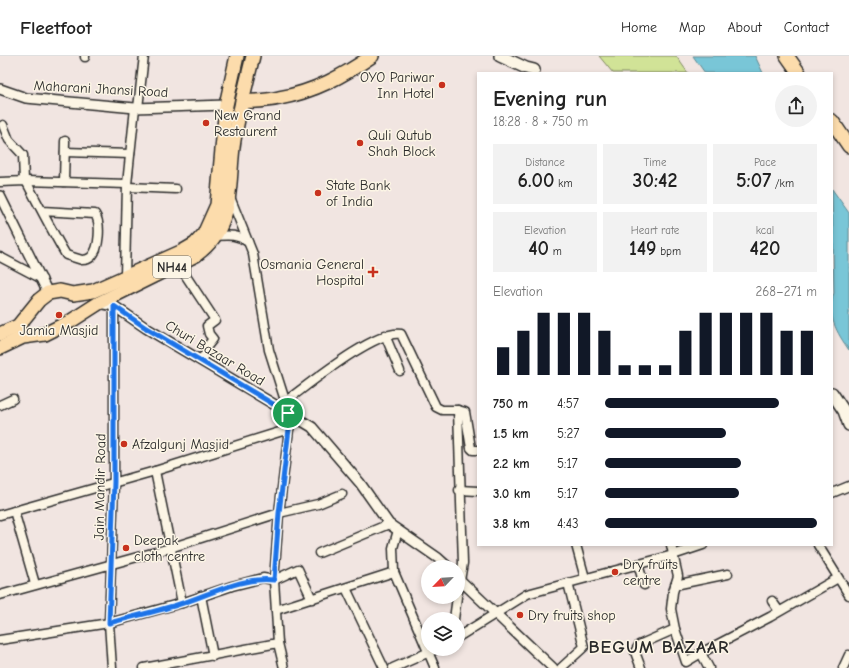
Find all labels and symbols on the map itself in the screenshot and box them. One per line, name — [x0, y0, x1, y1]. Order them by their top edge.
place label: OYO Pariwar Inn Hotel — [360, 69, 434, 102]
street label: Maharani Jhansi Road — [33, 77, 169, 101]
marker: OYO Pariwar Inn Hotel — [437, 80, 447, 90]
place label: New Grand Restaurent — [214, 107, 281, 140]
marker: New Grand Restaurent — [201, 118, 211, 128]
place label: Quli Qutub Shah Block — [368, 127, 436, 160]
marker: Quli Qutub Shah Block — [355, 138, 365, 148]
place label: State Bank of India — [326, 177, 390, 210]
marker: State Bank of India — [313, 188, 323, 198]
road number: NH44 — [153, 256, 191, 278]
place label: Osmania General Hospital — [260, 256, 364, 289]
marker: Osmania General Hospital — [367, 266, 379, 278]
marker: Jamia Masjid — [54, 310, 64, 320]
street label: Churi Bazaar Road — [162, 317, 268, 389]
place label: Jamia Masjid — [20, 322, 98, 339]
pin — [271, 396, 305, 430]
street label: Jain Mandir Road — [91, 433, 109, 541]
place label: Afzalgunj Masjid — [132, 436, 229, 453]
marker: Afzalgunj Masjid — [119, 439, 129, 449]
place label: Deepak cloth centre — [134, 532, 205, 565]
marker: Deepak cloth centre — [121, 543, 131, 553]
place label: Dry fruits centre — [623, 556, 678, 589]
north arrow — [421, 560, 465, 604]
marker: Dry fruits centre — [610, 567, 620, 577]
place label: Dry fruits shop — [528, 607, 616, 624]
marker: Dry fruits shop — [515, 610, 525, 620]
district label: BEGUM BAZAAR — [589, 637, 730, 658]

